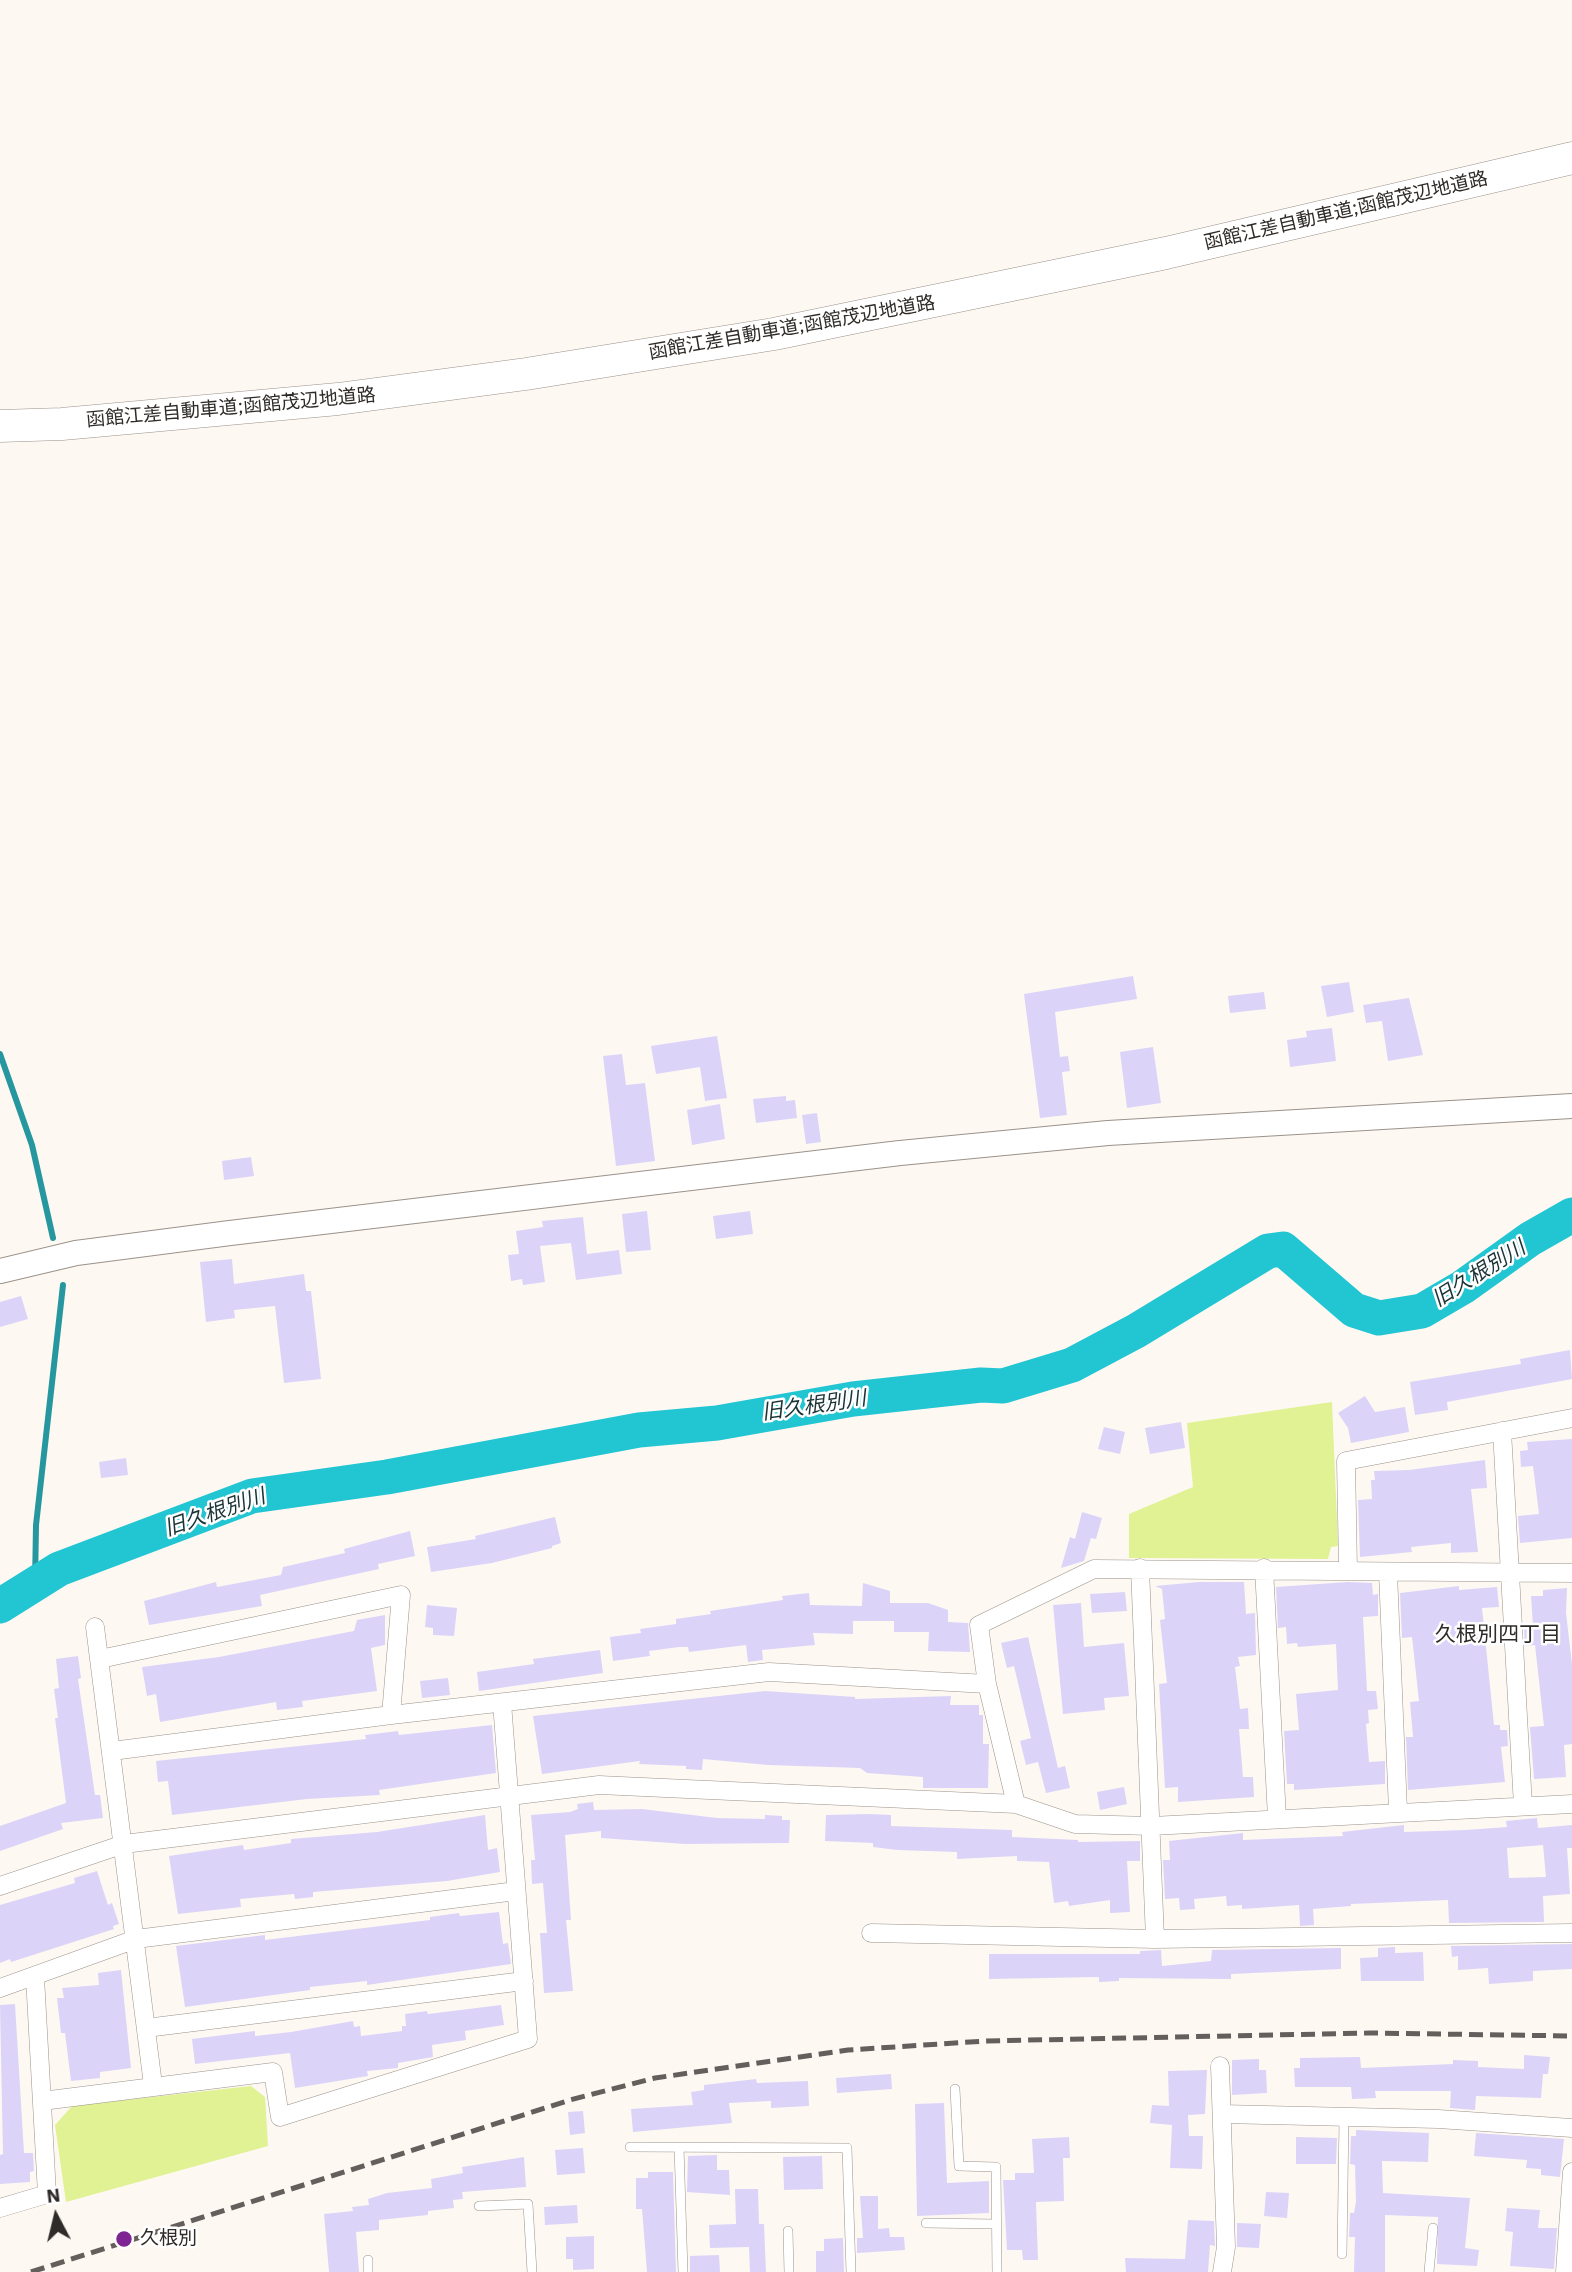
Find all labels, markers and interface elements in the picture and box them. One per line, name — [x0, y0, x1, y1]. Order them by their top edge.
street label: 函館江差自動車道;函館茂辺地道路 — [1202, 167, 1490, 255]
street label: 函館江差自動車道;函館茂辺地道路 — [647, 292, 937, 364]
street label: 函館江差自動車道;函館茂辺地道路 — [85, 384, 377, 432]
water label: 旧久根別川 — [1428, 1235, 1530, 1313]
water label: 旧久根別川 — [760, 1386, 868, 1426]
water label: 旧久根別川 — [161, 1484, 269, 1542]
district label: 久根別四丁目 — [1435, 1622, 1561, 1648]
north arrow — [21, 2181, 91, 2251]
text: N — [45, 2182, 62, 2208]
place label: 久根別 — [140, 2228, 197, 2250]
marker: 久根別 — [114, 2229, 134, 2249]

